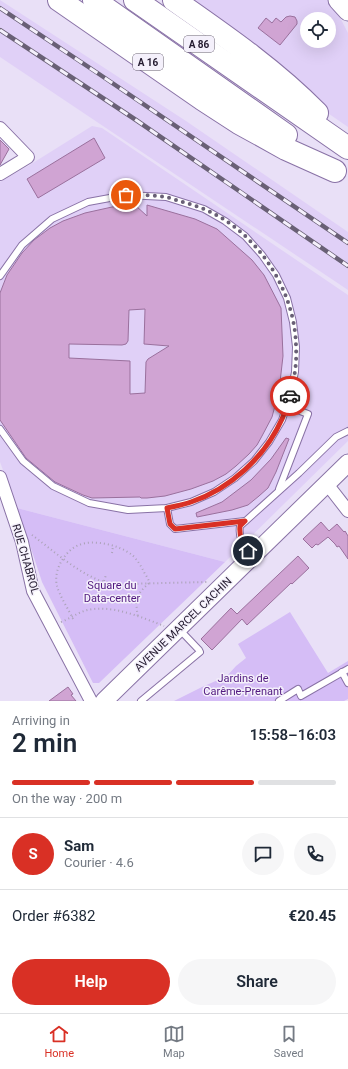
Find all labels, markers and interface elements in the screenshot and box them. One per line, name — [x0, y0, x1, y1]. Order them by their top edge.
map controls — [300, 12, 336, 48]
button: locate — [300, 12, 336, 48]
road number: A 86 — [184, 36, 214, 52]
road number: A 16 — [133, 54, 163, 70]
pin — [109, 178, 143, 212]
icon: bag — [115, 184, 137, 206]
courier — [270, 376, 310, 416]
icon: car — [279, 385, 301, 407]
street label: RUE CHABROL — [9, 523, 42, 596]
pin — [231, 534, 265, 568]
icon: home — [237, 540, 259, 562]
street label: AVENUE MARCEL CACHIN — [132, 575, 235, 674]
park label: Square du Data-center — [84, 579, 141, 605]
park label: Jardins de Carême-Prenant — [203, 672, 283, 698]
text: Arriving in — [12, 713, 70, 728]
text: 15:58–16:03 — [250, 726, 336, 744]
text: 2 min — [12, 728, 77, 758]
text: On the way · 200 m — [12, 791, 122, 806]
button: chat — [242, 833, 284, 875]
button: phone — [294, 833, 336, 875]
text: Sam — [64, 837, 94, 855]
text: S — [28, 845, 38, 863]
text: Courier · 4.6 — [64, 855, 134, 870]
text: Order #6382 — [12, 907, 95, 925]
text: €20.45 — [289, 907, 336, 925]
button: Help — [12, 959, 170, 1005]
button: Share — [178, 959, 336, 1005]
tab: Home — [44, 1023, 74, 1060]
tab: Map — [163, 1023, 185, 1060]
tab: Saved — [274, 1023, 304, 1060]

